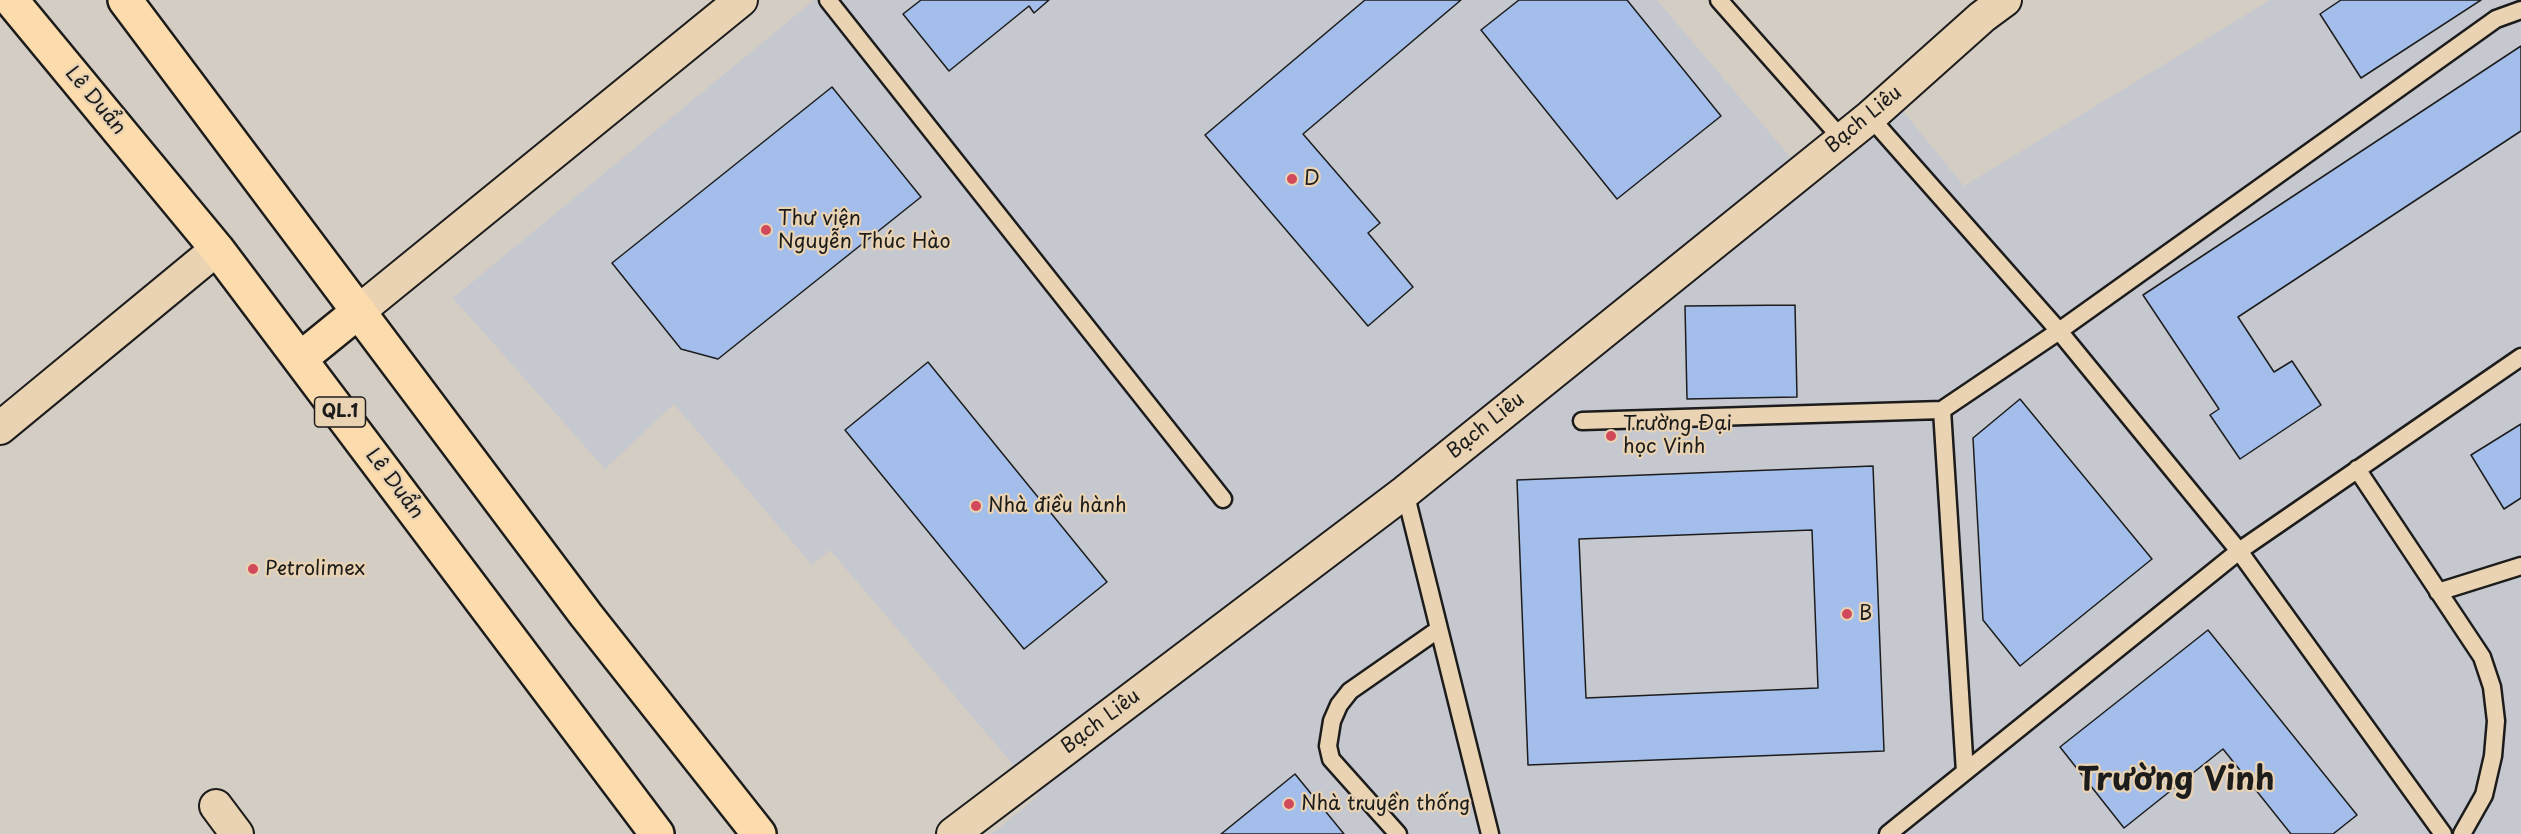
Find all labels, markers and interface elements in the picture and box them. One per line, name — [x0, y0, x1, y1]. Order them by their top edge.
street label: Lê Duẩn — [60, 62, 130, 140]
street label: Bạch Liêu — [1821, 81, 1907, 159]
place label: D — [1304, 167, 1320, 191]
marker: D — [1285, 172, 1299, 186]
place label: Thư viện Nguyễn Thúc Hào — [778, 207, 951, 254]
marker: Thư viện Nguyễn Thúc Hào — [759, 223, 773, 237]
street label: Bạch Liêu — [1443, 388, 1529, 464]
road number: QL.1 — [314, 397, 366, 427]
place label: Trường Đại học Vinh — [1623, 412, 1732, 459]
marker: Trường Đại học Vinh — [1604, 429, 1618, 443]
street label: Lê Duẩn — [360, 444, 428, 524]
place label: Nhà điều hành — [988, 494, 1127, 518]
marker: Nhà điều hành — [969, 499, 983, 513]
place label: Petrolimex — [265, 557, 365, 581]
marker: Petrolimex — [246, 562, 260, 576]
place label: B — [1859, 602, 1872, 626]
marker: B — [1840, 607, 1854, 621]
street label: Bạch Liêu — [1057, 685, 1145, 759]
district label: Trường Vinh — [2077, 762, 2275, 800]
place label: Nhà truyền thống — [1301, 792, 1471, 816]
marker: Nhà truyền thống — [1282, 797, 1296, 811]

